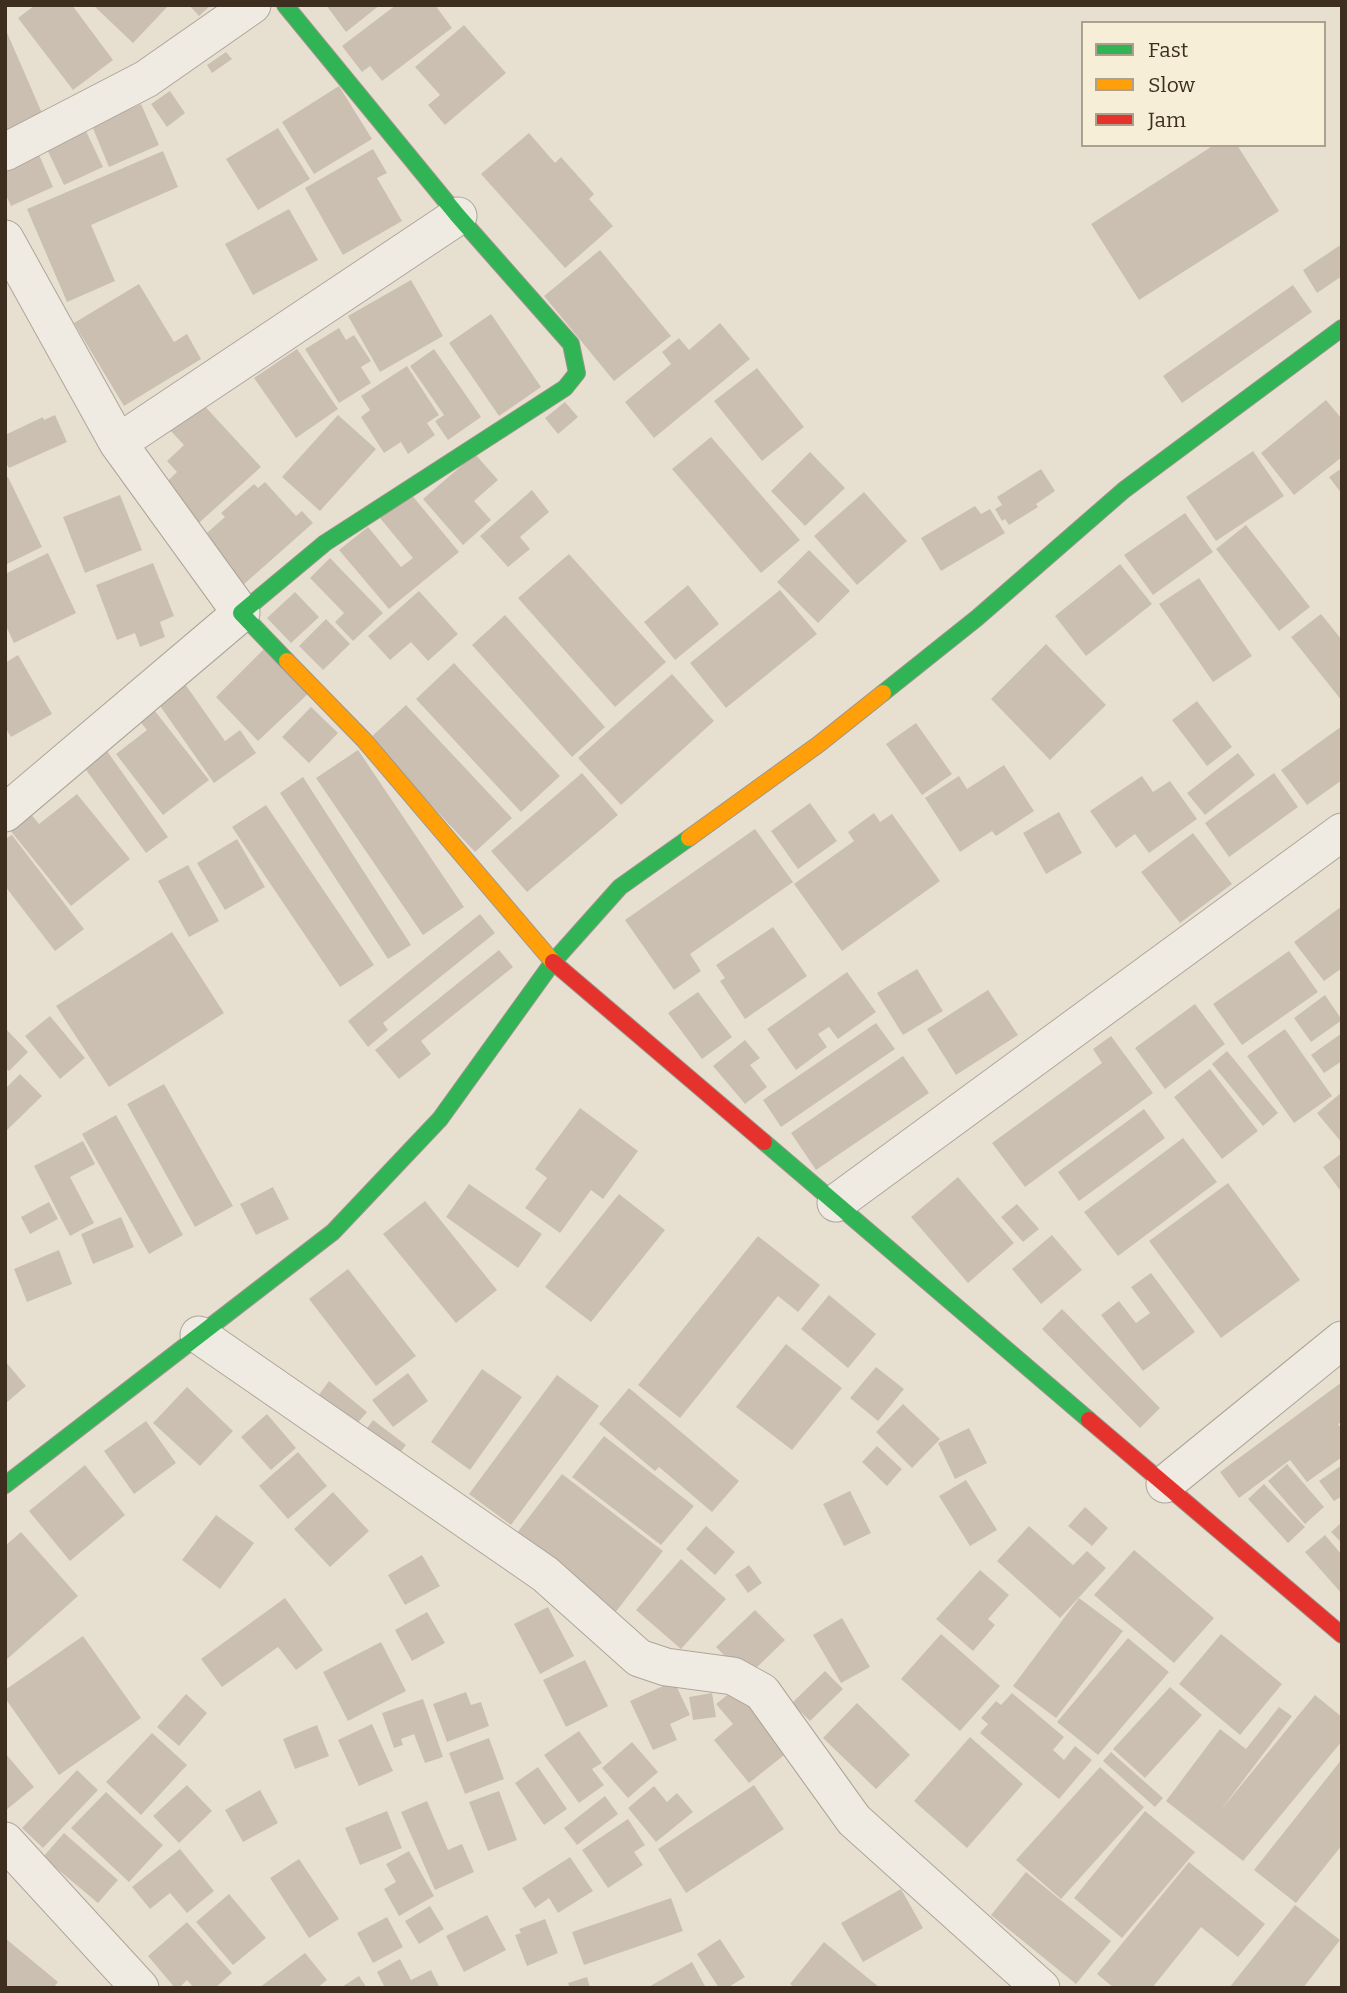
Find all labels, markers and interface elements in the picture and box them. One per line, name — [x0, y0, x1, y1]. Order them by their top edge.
legend — [1081, 21, 1326, 147]
text: Fast — [1148, 37, 1188, 63]
text: Slow — [1148, 72, 1195, 98]
text: Jam — [1148, 107, 1186, 133]

